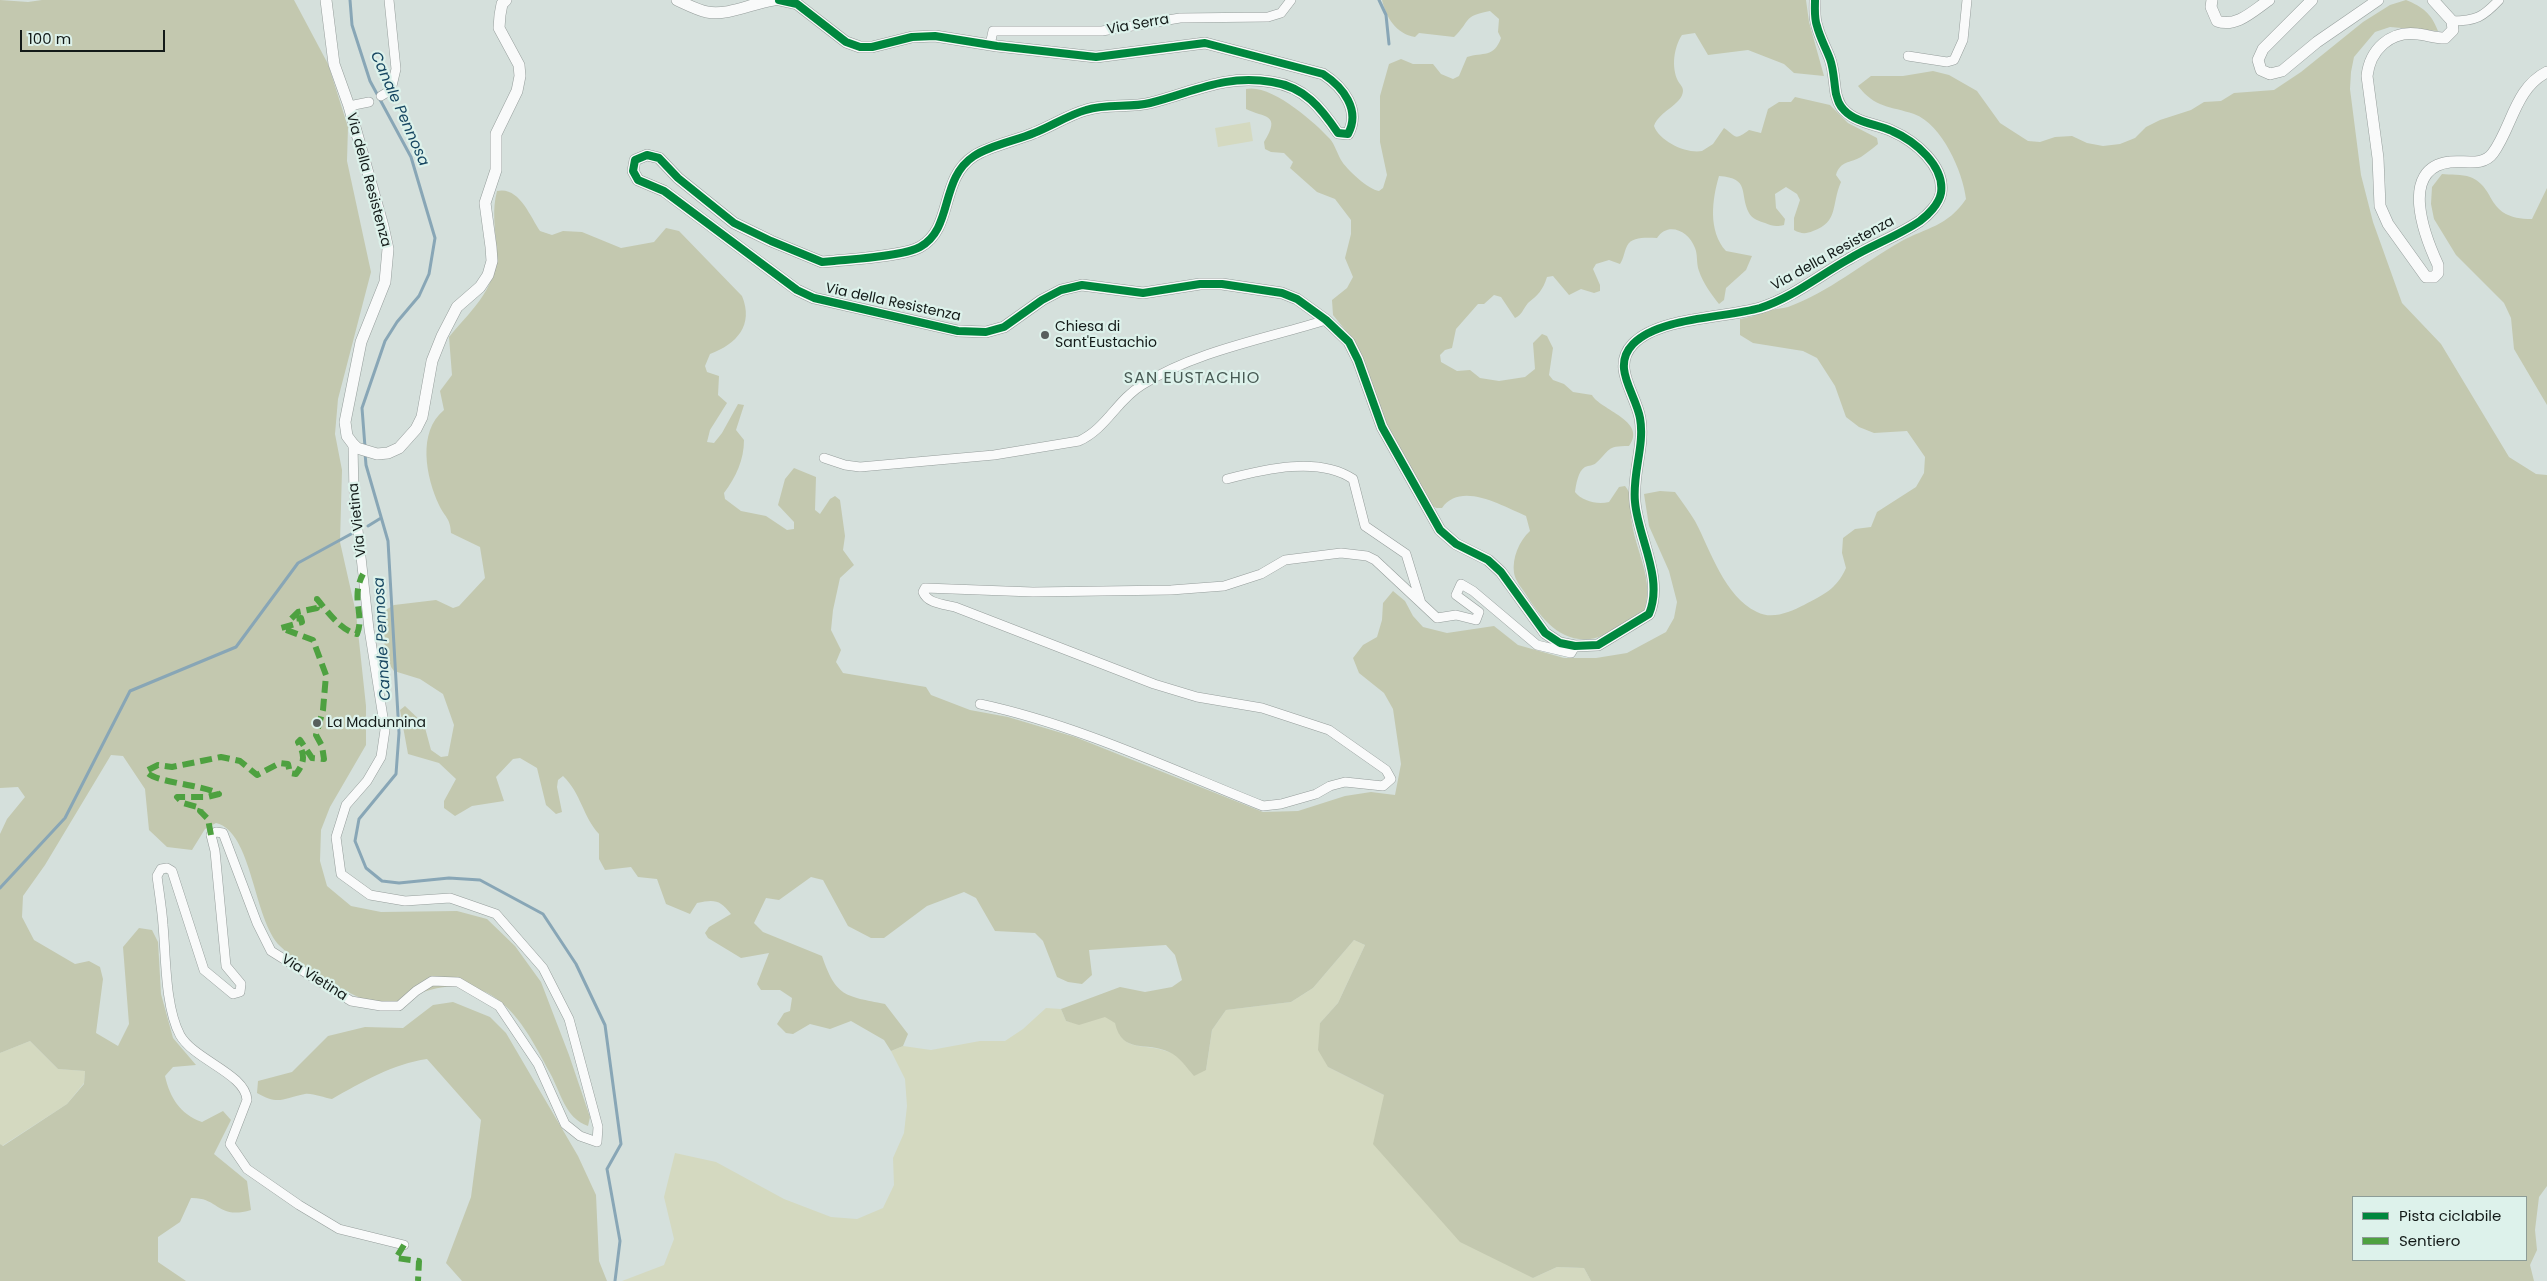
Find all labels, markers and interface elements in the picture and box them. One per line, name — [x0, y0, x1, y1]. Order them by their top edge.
street label: Via Serra — [1106, 11, 1170, 39]
scale bar — [22, 20, 168, 52]
text: 100 m — [28, 28, 71, 49]
water label: Canale Pennosa — [366, 49, 432, 169]
street label: Via della Resistenza — [342, 111, 394, 249]
street label: Via della Resistenza — [1769, 213, 1897, 295]
street label: Via della Resistenza — [824, 280, 962, 326]
place label: Chiesa di Sant'Eustachio — [1055, 319, 1157, 352]
marker: Chiesa di Sant'Eustachio — [1039, 329, 1051, 341]
district label: SAN EUSTACHIO — [1122, 369, 1262, 389]
street label: Via Vietina — [346, 482, 370, 558]
water label: Canale Pennosa — [371, 577, 395, 701]
place label: La Madunnina — [327, 715, 426, 731]
marker: La Madunnina — [311, 717, 323, 729]
street label: Via Vietina — [278, 951, 350, 1005]
legend — [2352, 1196, 2527, 1261]
text: Pista ciclabile — [2399, 1205, 2501, 1226]
text: Sentiero — [2399, 1230, 2460, 1251]

